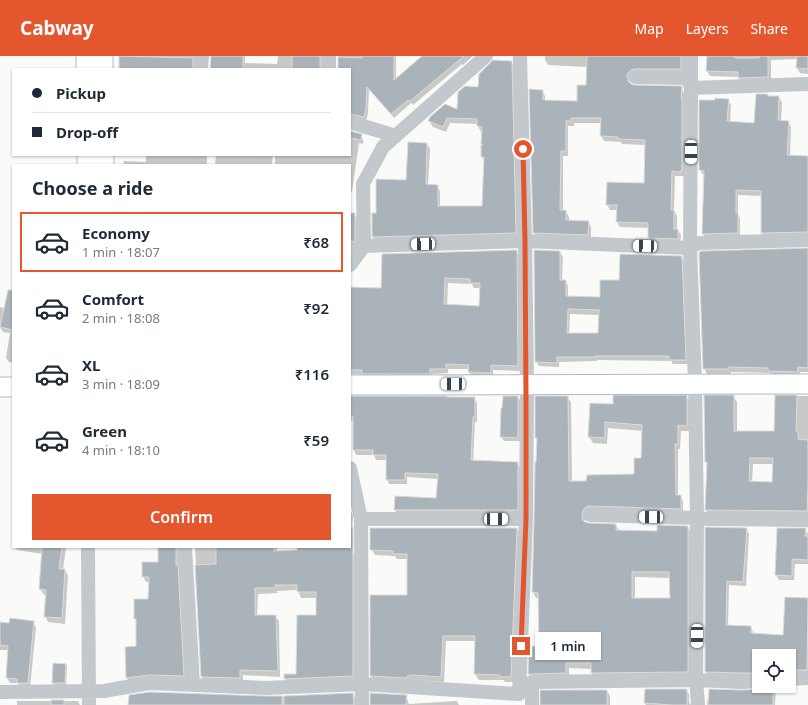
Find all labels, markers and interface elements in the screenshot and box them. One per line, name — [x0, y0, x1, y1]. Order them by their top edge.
text: Cabway — [20, 15, 94, 41]
text: Map — [635, 19, 664, 38]
text: Layers — [686, 19, 728, 38]
text: Share — [750, 19, 788, 38]
text: Pickup — [56, 83, 106, 103]
text: Drop-off — [56, 122, 118, 142]
route start — [514, 140, 532, 158]
car — [685, 140, 697, 164]
text: Choose a ride — [32, 176, 153, 200]
text: Economy — [82, 223, 150, 243]
icon: car — [34, 224, 70, 260]
text: ₹68 — [303, 232, 329, 252]
car — [411, 238, 435, 250]
car — [633, 240, 657, 252]
text: 1 min · 18:07 — [82, 243, 160, 261]
text: Comfort — [82, 289, 144, 309]
icon: car — [34, 290, 70, 326]
text: ₹92 — [303, 298, 329, 318]
text: 2 min · 18:08 — [82, 309, 160, 327]
text: XL — [82, 355, 100, 375]
icon: car — [34, 356, 70, 392]
text: ₹116 — [295, 364, 329, 384]
text: 3 min · 18:09 — [82, 375, 160, 393]
car — [441, 378, 465, 390]
text: Green — [82, 421, 127, 441]
icon: car — [34, 422, 70, 458]
text: ₹59 — [303, 430, 329, 450]
text: 4 min · 18:10 — [82, 441, 160, 459]
button: Confirm — [32, 494, 331, 540]
car — [639, 511, 663, 523]
car — [484, 513, 508, 525]
car — [691, 624, 703, 648]
callout: 1 min — [535, 632, 601, 660]
route end — [512, 637, 530, 655]
text: 1 min — [550, 637, 586, 655]
map controls — [752, 649, 796, 693]
button: locate — [752, 649, 796, 693]

